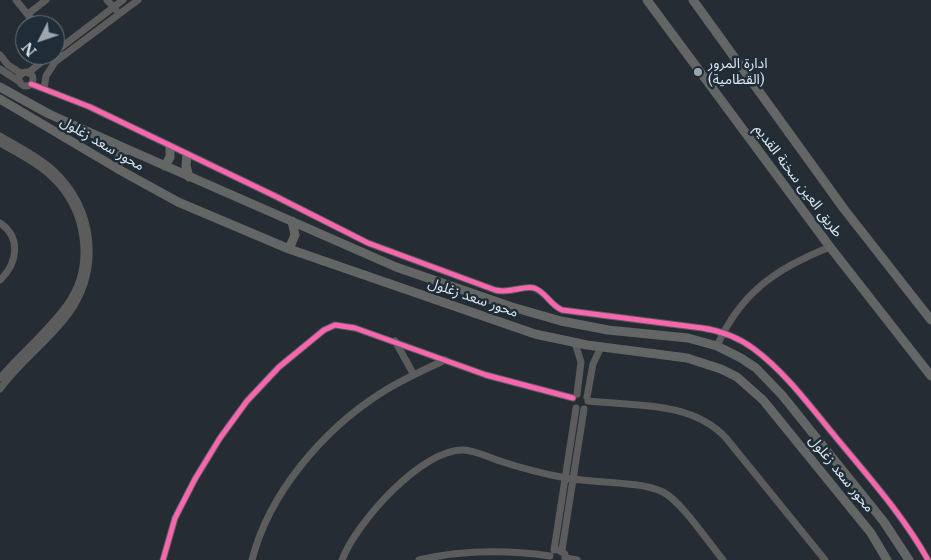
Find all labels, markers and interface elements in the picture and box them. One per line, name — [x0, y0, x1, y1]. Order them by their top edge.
north arrow — [15, 15, 65, 65]
text: N — [18, 38, 41, 60]
place label: ادارة المرور (القطامية) — [708, 56, 768, 88]
marker: ادارة المرور (القطامية) — [692, 66, 704, 78]
street label: محور سعد زغلول — [57, 113, 147, 175]
street label: طريق العين سخنة القديم — [750, 121, 846, 241]
street label: محور سعد زغلول — [426, 275, 520, 321]
street label: محور سعد زغلول — [805, 432, 877, 516]

